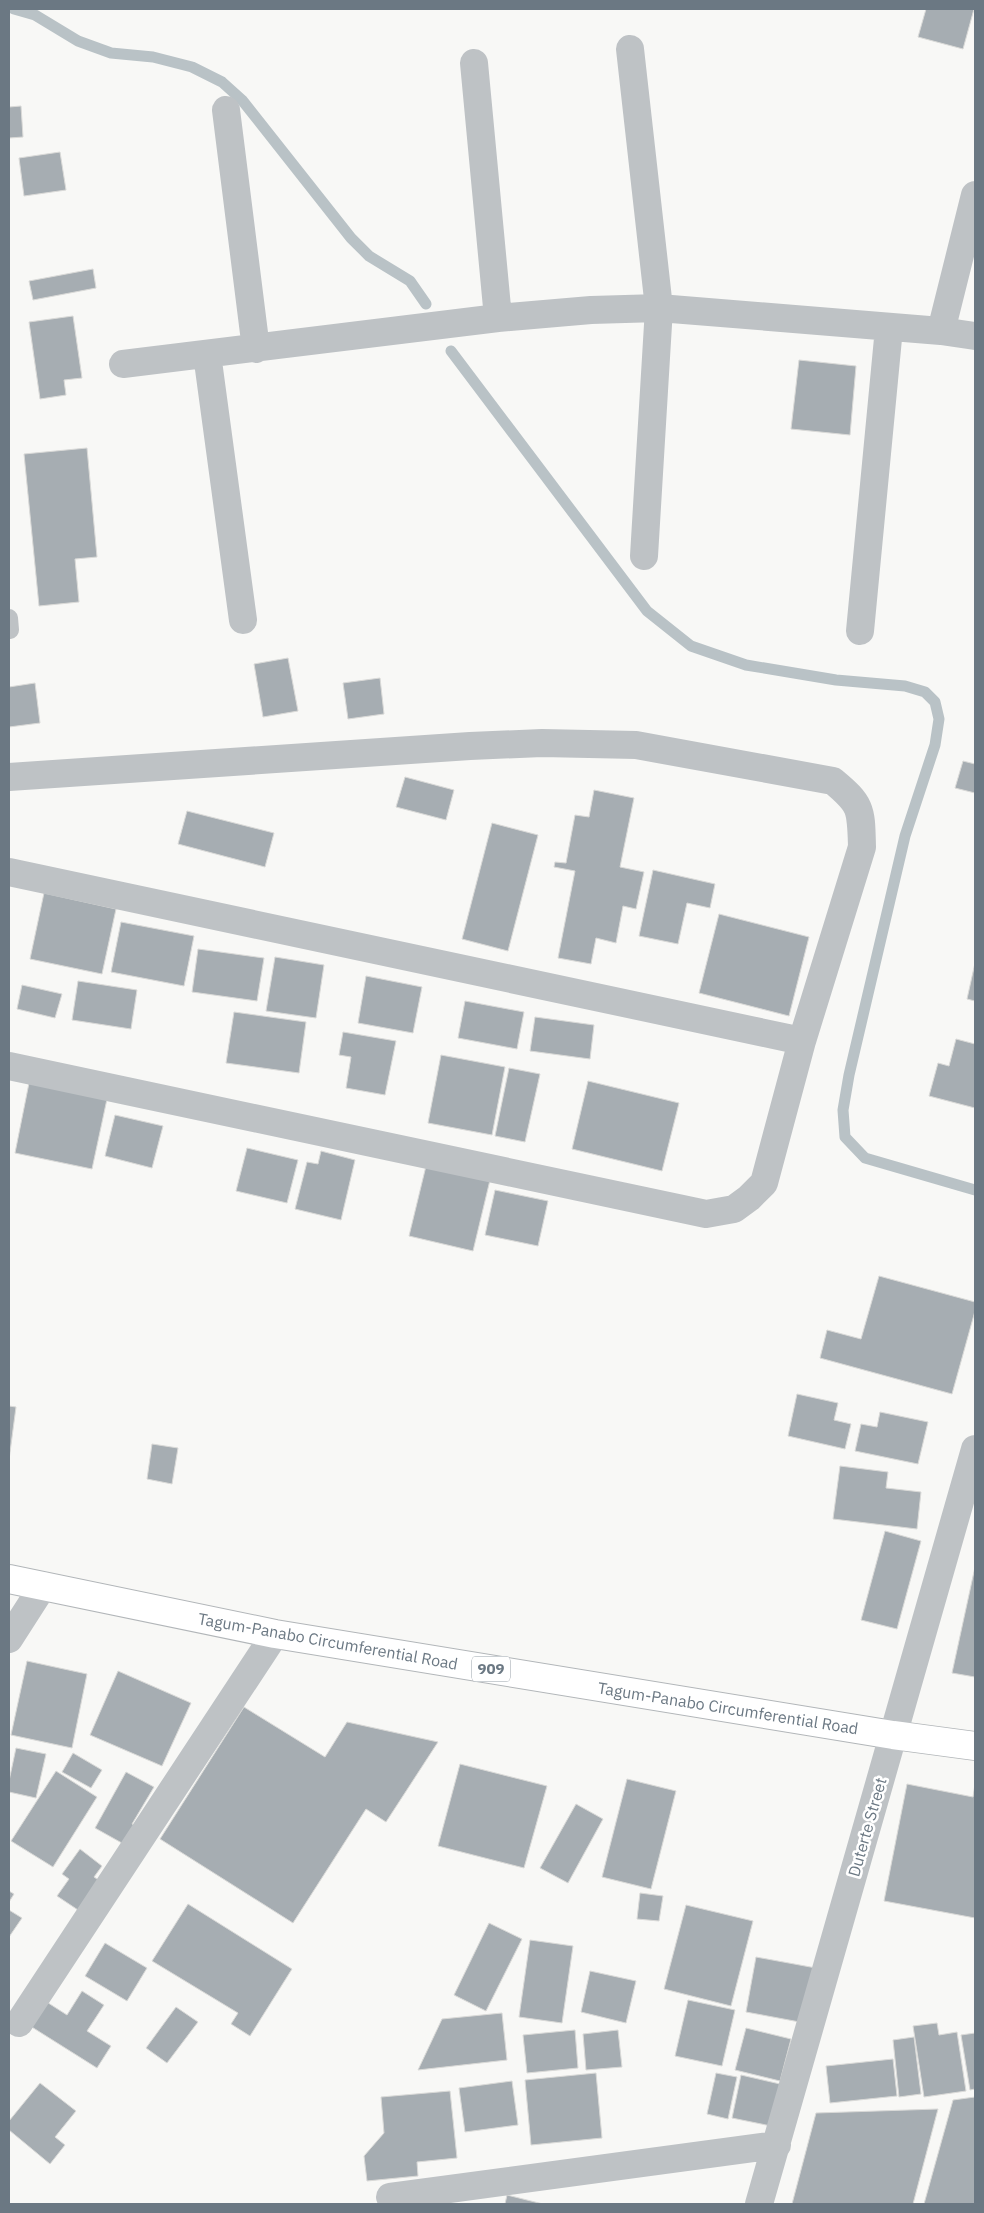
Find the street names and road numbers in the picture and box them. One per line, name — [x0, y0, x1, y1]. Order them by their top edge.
street label: Tagum-Panabo Circumferential Road — [196, 1608, 460, 1674]
road number: 909 — [472, 1656, 510, 1682]
street label: Tagum-Panabo Circumferential Road — [596, 1678, 860, 1738]
street label: Duterte Street — [843, 1775, 891, 1879]

